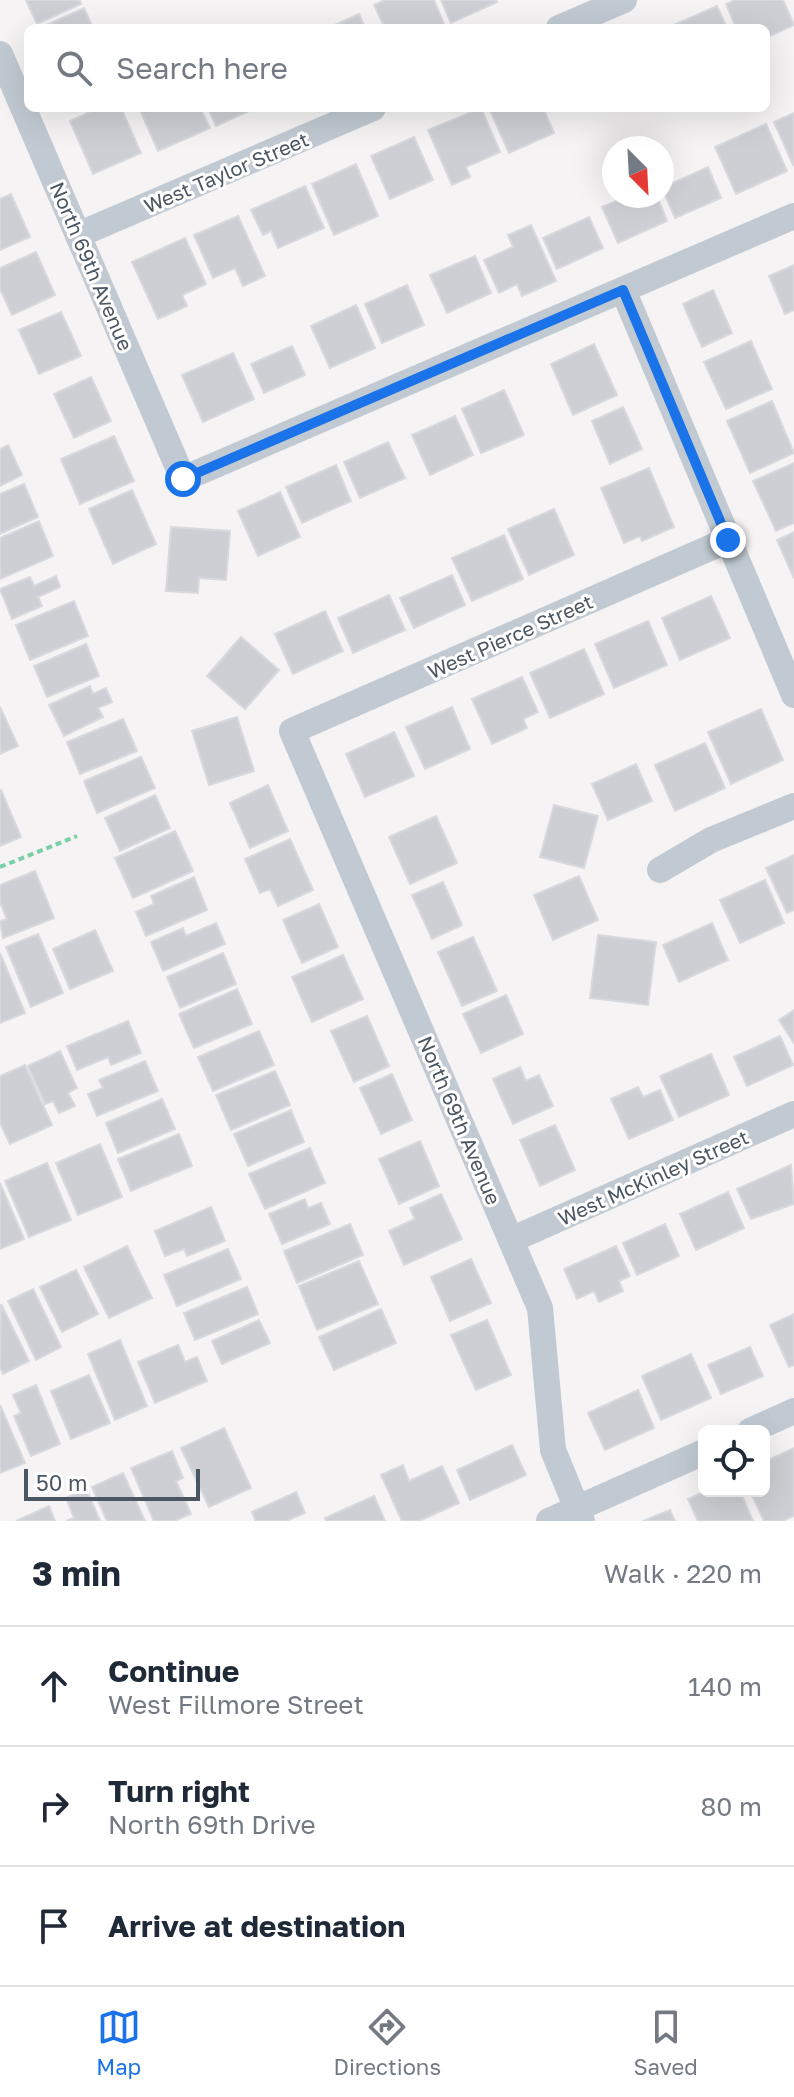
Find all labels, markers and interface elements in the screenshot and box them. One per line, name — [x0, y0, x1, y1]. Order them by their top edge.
search box — [24, 24, 770, 112]
icon: search — [52, 46, 96, 90]
text: Search here — [116, 50, 288, 86]
street label: West Taylor Street — [140, 126, 312, 218]
north arrow — [602, 136, 674, 208]
street label: North 69th Avenue — [46, 178, 138, 354]
route start — [165, 461, 201, 497]
route end — [710, 522, 746, 558]
street label: West Pierce Street — [424, 589, 596, 683]
street label: North 69th Avenue — [414, 1032, 506, 1208]
street label: West McKinley Street — [554, 1124, 752, 1230]
map controls — [698, 1425, 770, 1497]
button: locate — [698, 1425, 770, 1497]
scale bar — [24, 1465, 200, 1501]
text: 50 m — [36, 1469, 87, 1496]
text: 3 min — [32, 1553, 121, 1593]
text: Walk · 220 m — [604, 1558, 762, 1589]
text: Continue — [108, 1653, 239, 1689]
icon: ahead — [32, 1664, 76, 1708]
text: 140 m — [688, 1671, 762, 1702]
text: West Fillmore Street — [108, 1689, 364, 1720]
text: Turn right — [108, 1773, 250, 1809]
icon: right — [32, 1784, 76, 1828]
text: 80 m — [701, 1791, 762, 1822]
text: North 69th Drive — [108, 1809, 316, 1840]
icon: arrive — [32, 1904, 76, 1948]
text: Arrive at destination — [108, 1908, 405, 1944]
tab: Map — [96, 2005, 141, 2080]
tab: Directions — [334, 2005, 441, 2080]
tab: Saved — [634, 2005, 698, 2080]

